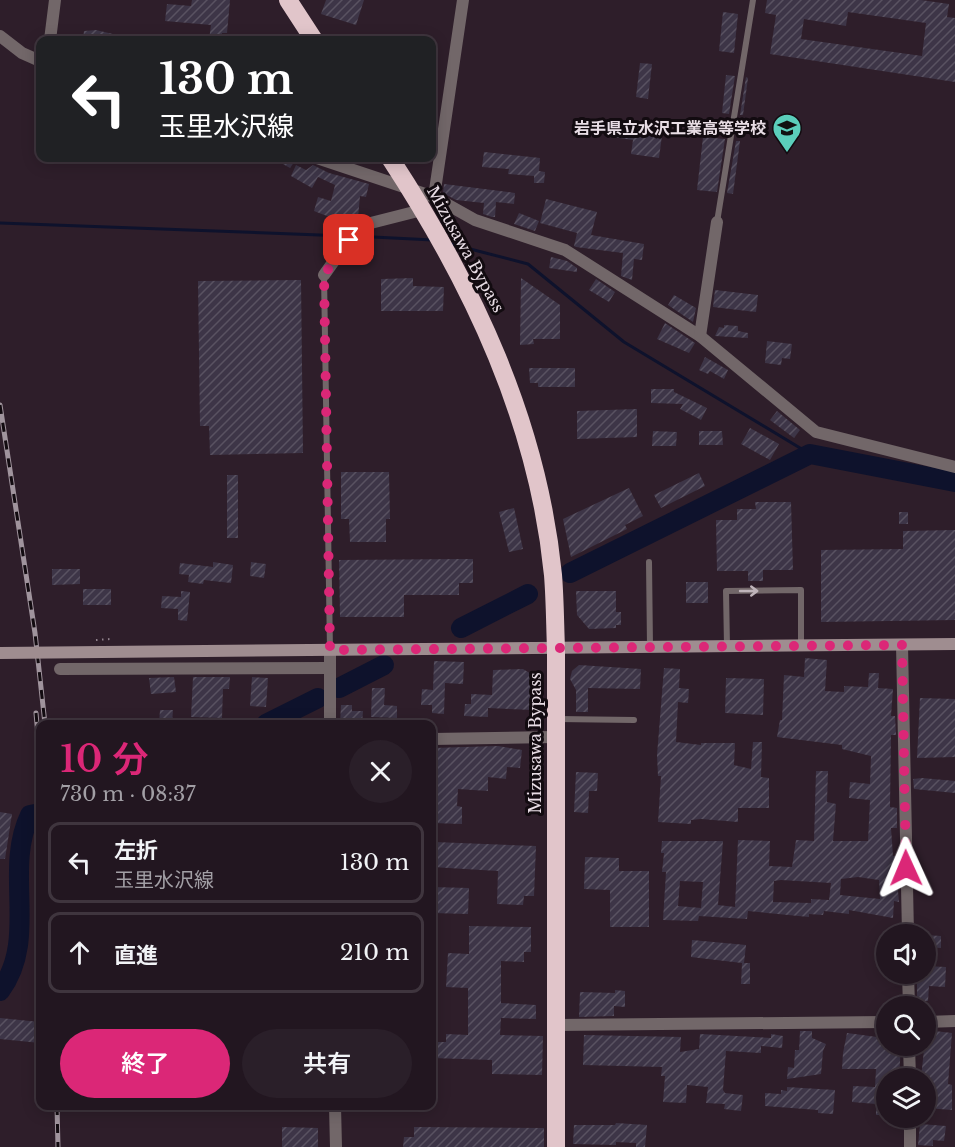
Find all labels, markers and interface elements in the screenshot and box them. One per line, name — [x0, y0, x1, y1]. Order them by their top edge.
text: 130 m — [159, 53, 293, 105]
icon: left — [60, 60, 138, 138]
text: 玉里水沢線 — [159, 110, 294, 143]
school or university icon: 岩手県立水沢工業高等学校 — [771, 112, 803, 154]
place label: 岩手県立水沢工業高等学校 — [574, 118, 766, 138]
street label: Mizusawa Bypass — [423, 182, 509, 316]
pin — [323, 214, 374, 265]
icon: arrive — [332, 223, 365, 256]
one-way arrow — [739, 585, 759, 597]
street label: Mizusawa Bypass — [525, 672, 545, 814]
text: 10 分 — [60, 737, 148, 782]
button: close — [349, 740, 412, 803]
text: 730 m · 08:37 — [60, 782, 195, 806]
position arrow — [874, 836, 938, 900]
text: 左折 — [114, 837, 158, 864]
icon: left — [63, 846, 96, 879]
text: 130 m — [340, 849, 409, 876]
text: 玉里水沢線 — [114, 868, 214, 892]
map controls — [876, 924, 936, 1128]
button: sound — [876, 924, 936, 984]
icon: ahead — [63, 936, 96, 969]
text: 210 m — [340, 939, 409, 966]
text: 直進 — [114, 942, 158, 969]
button: search — [876, 996, 936, 1056]
button: 終了 — [60, 1029, 230, 1098]
button: 共有 — [242, 1029, 412, 1098]
button: layers — [876, 1068, 936, 1128]

